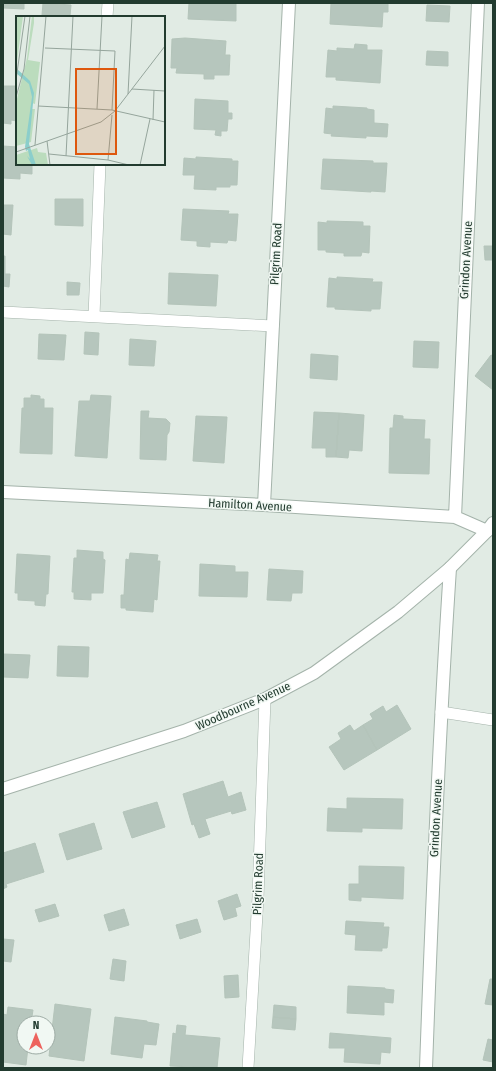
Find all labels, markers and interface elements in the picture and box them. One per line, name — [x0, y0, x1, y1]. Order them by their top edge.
inset map — [16, 16, 165, 165]
street label: Grindon Avenue — [457, 220, 475, 300]
street label: Pilgrim Road — [267, 223, 285, 285]
street label: Hamilton Avenue — [208, 496, 292, 514]
street label: Woodbourne Avenue — [193, 679, 293, 733]
street label: Grindon Avenue — [427, 778, 445, 858]
street label: Pilgrim Road — [250, 853, 266, 915]
north arrow — [16, 1015, 56, 1055]
text: N — [33, 1019, 39, 1032]

